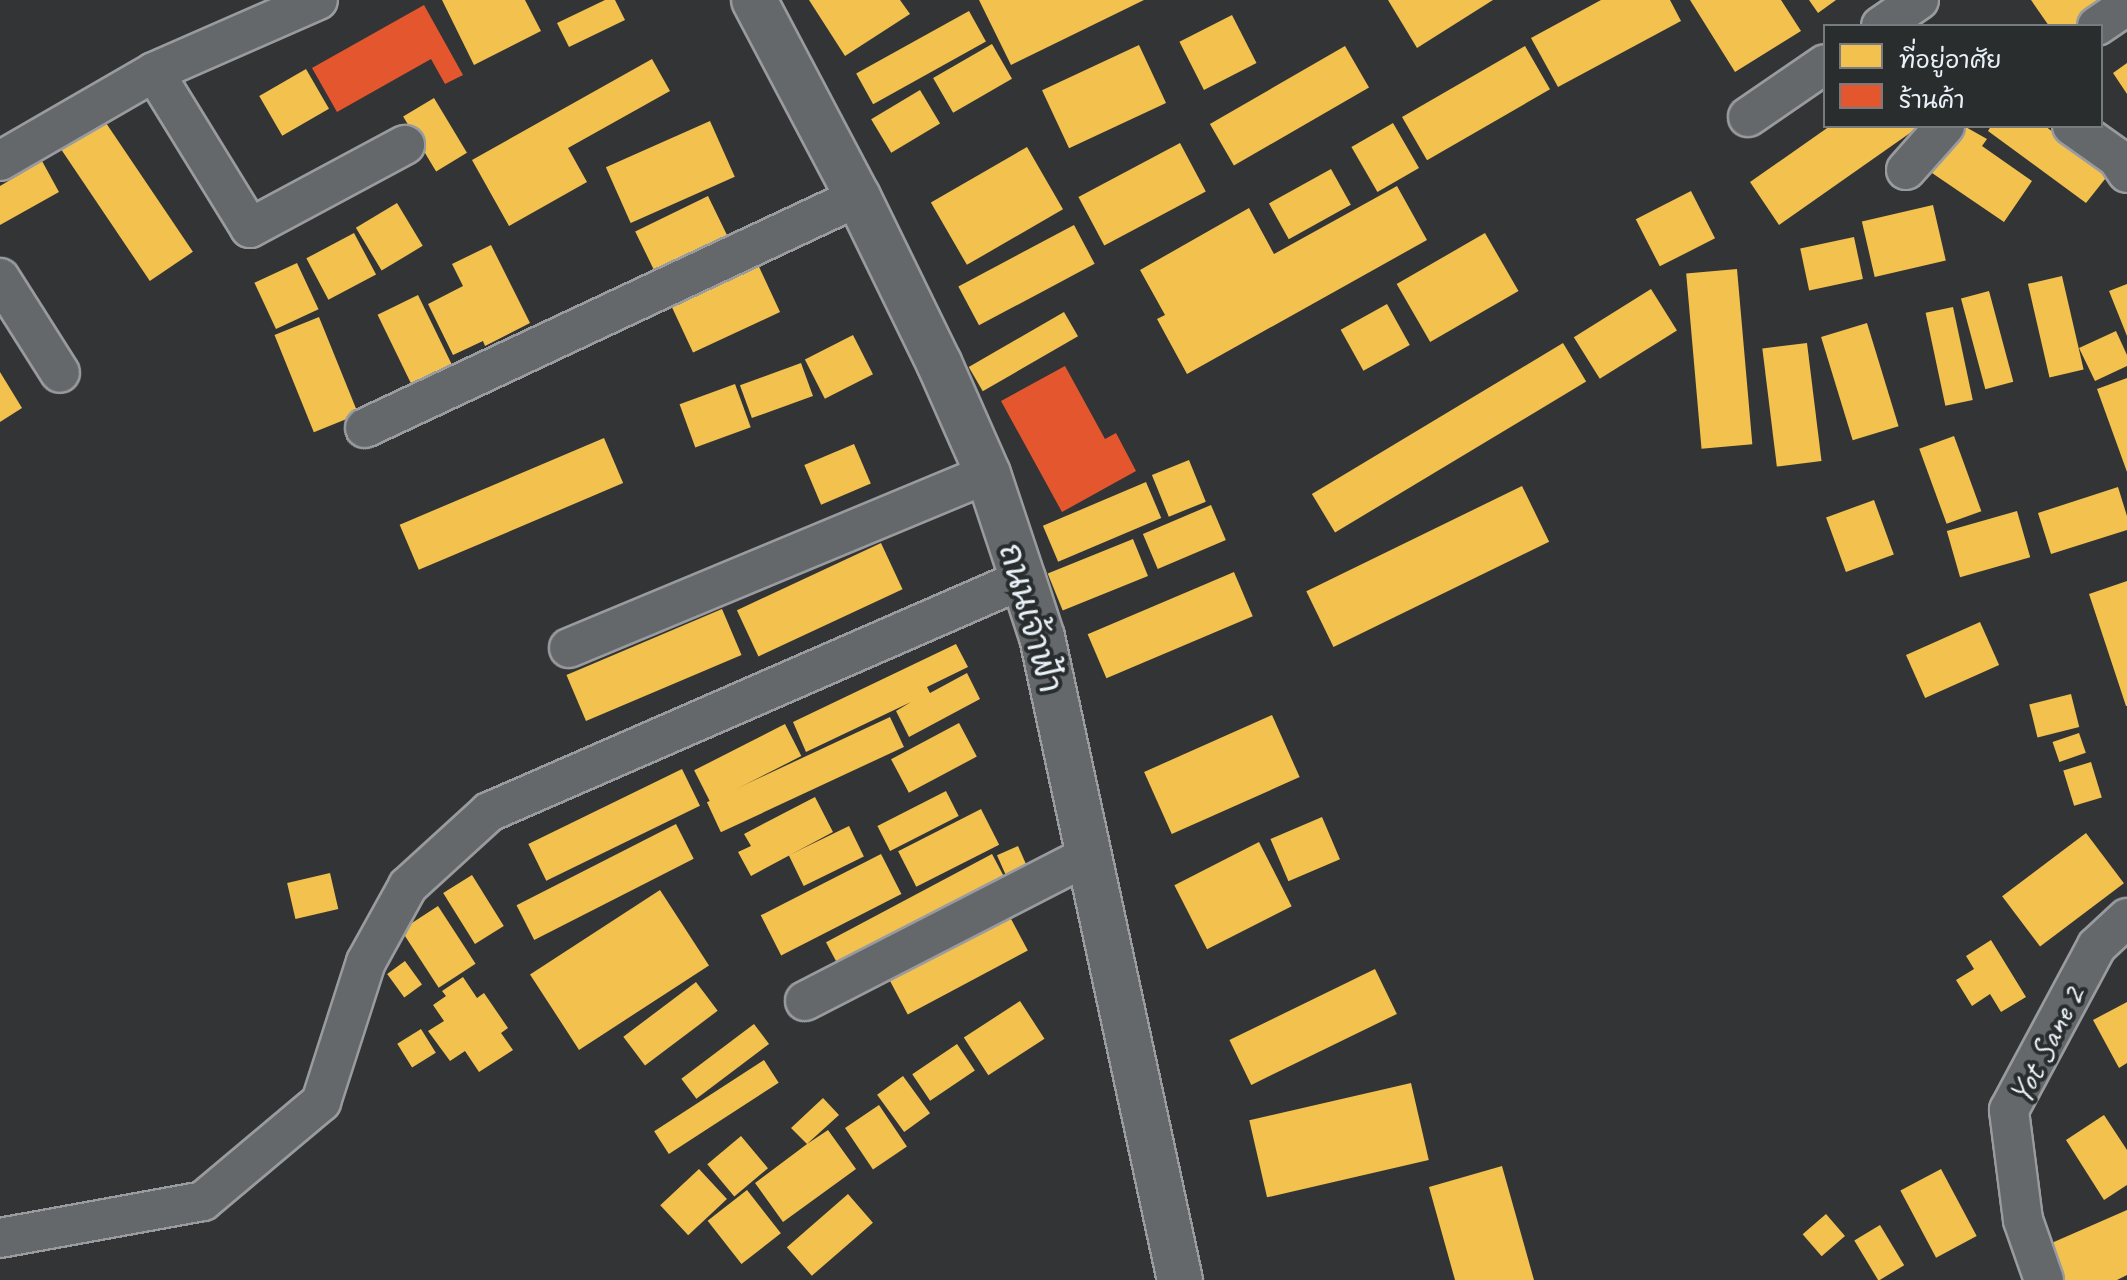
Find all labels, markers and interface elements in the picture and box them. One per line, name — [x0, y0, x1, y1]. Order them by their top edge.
legend — [1823, 24, 2103, 128]
text: ที่อยู่อาศัย — [1899, 45, 2001, 75]
text: ร้านค้า — [1899, 85, 1965, 115]
street label: ถนนเจ้าฟ้า — [990, 539, 1072, 697]
street label: Yot Sane 2 — [1999, 979, 2093, 1111]

